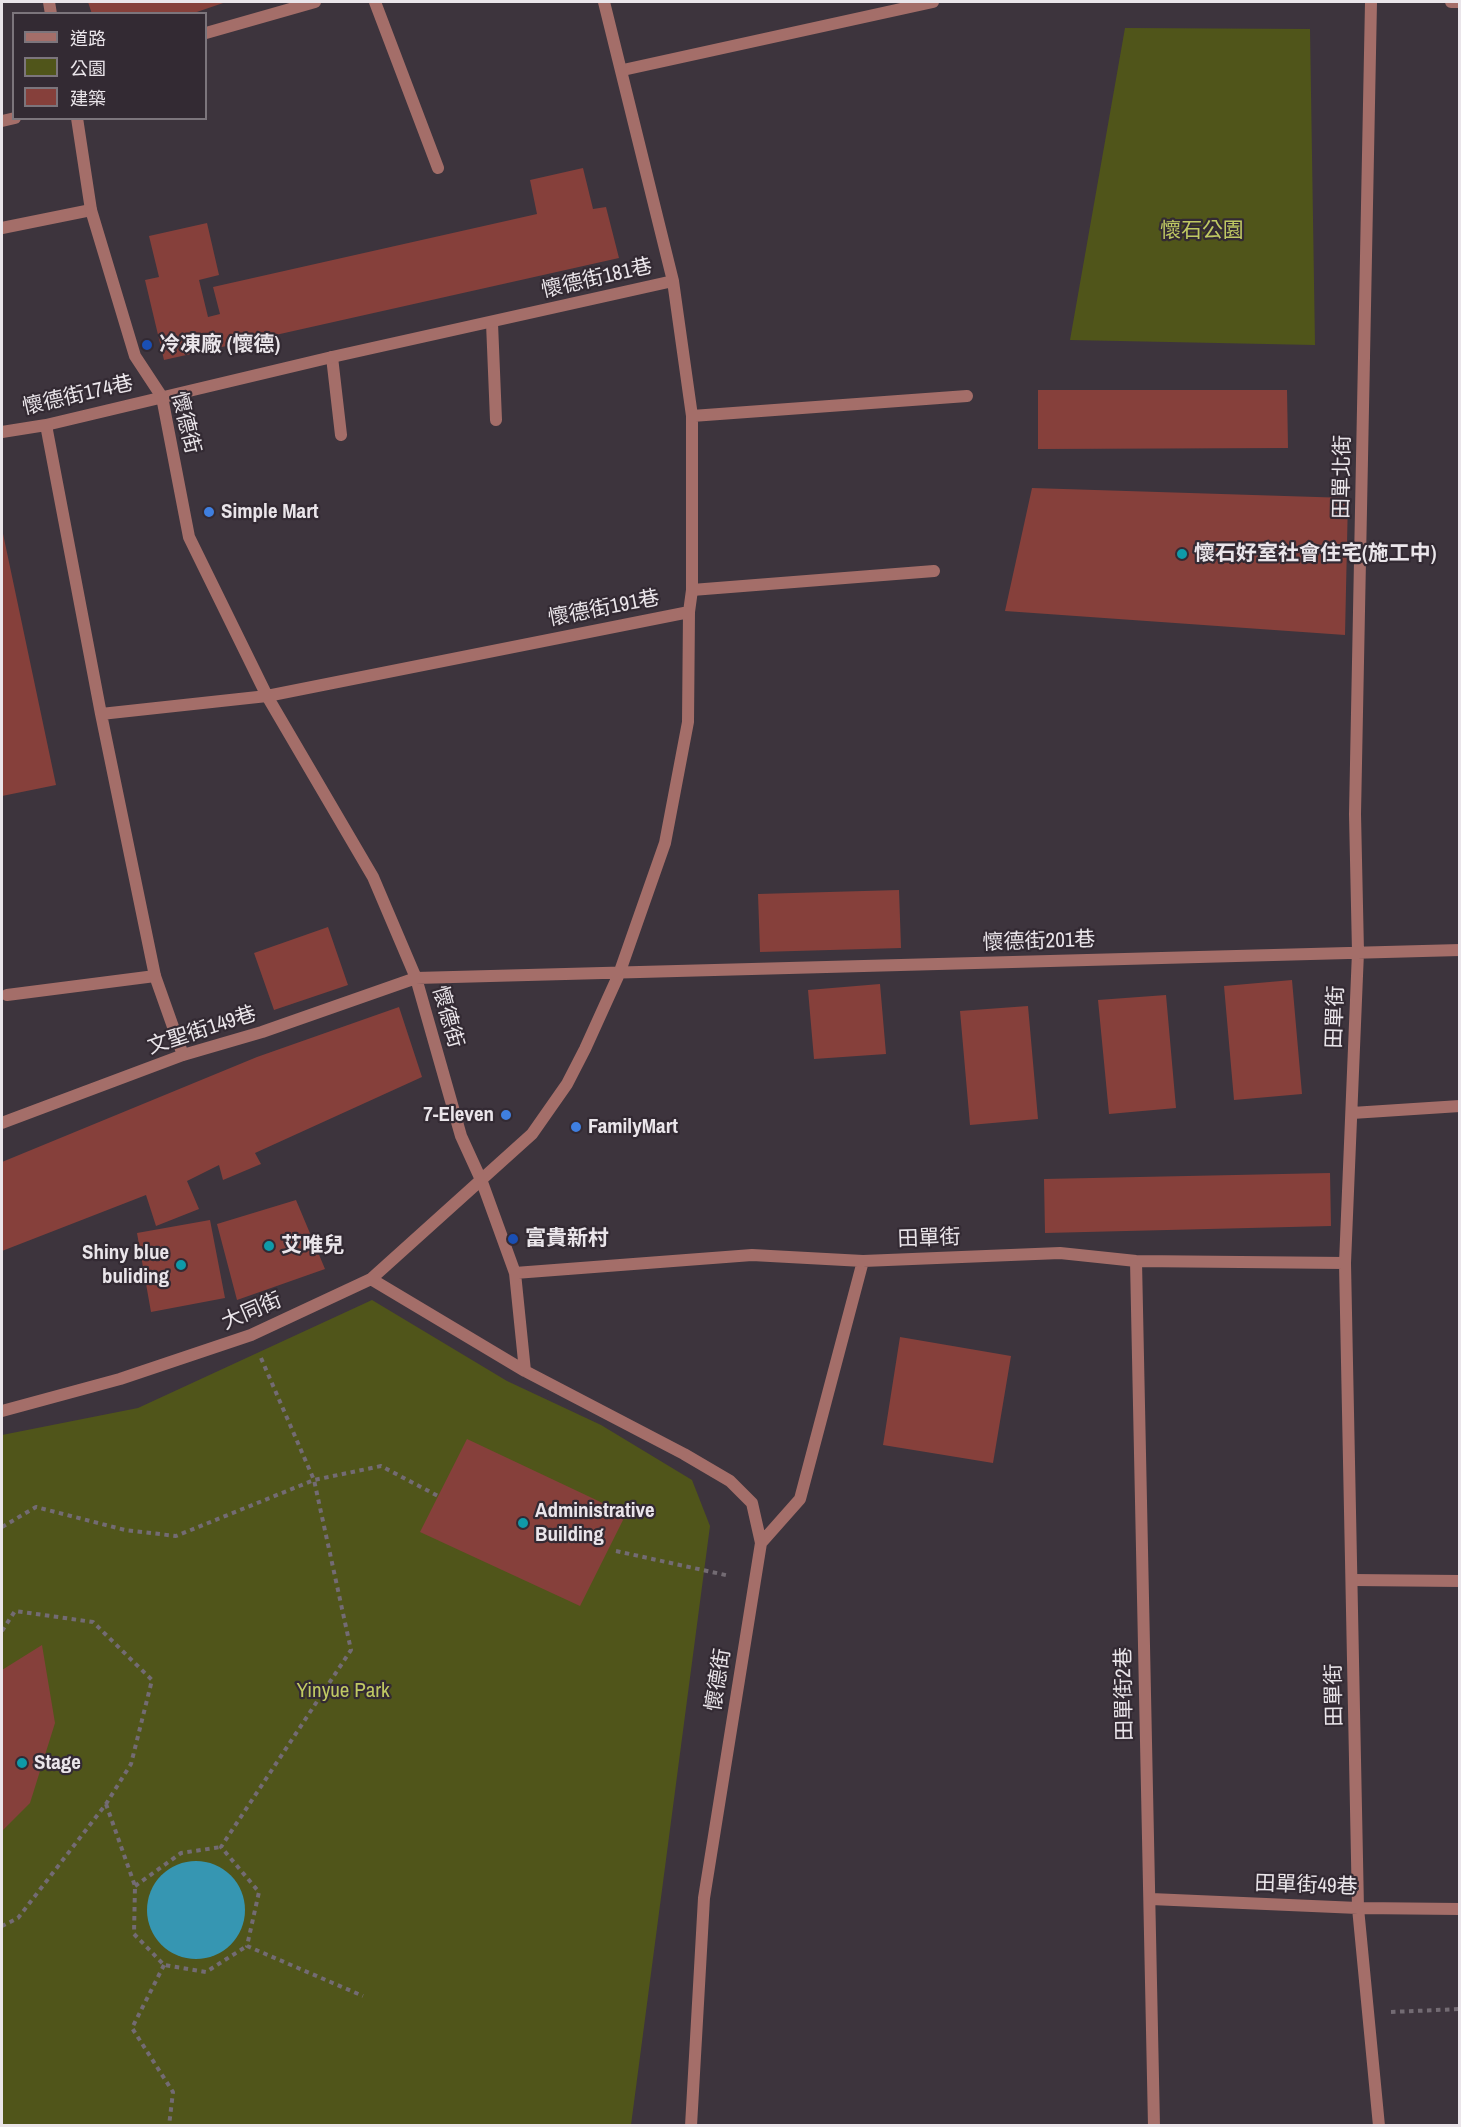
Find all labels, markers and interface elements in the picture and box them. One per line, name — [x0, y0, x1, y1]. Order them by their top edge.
legend — [12, 12, 207, 120]
text: 道路 — [70, 26, 106, 51]
text: 公園 — [70, 56, 106, 81]
text: 建築 — [70, 86, 106, 111]
park label: 懷石公園 — [1160, 218, 1244, 244]
street label: 懷德街181巷 — [539, 254, 655, 304]
place label: 冷凍廠 (懷德) — [159, 332, 280, 358]
marker: 冷凍廠 (懷德) — [140, 338, 154, 352]
street label: 懷德街174巷 — [20, 371, 136, 421]
street label: 懷德街 — [165, 389, 205, 457]
street label: 田單北街 — [1330, 435, 1356, 519]
place label: Simple Mart — [221, 499, 319, 525]
marker: Simple Mart — [202, 505, 216, 519]
place label: 懷石好室社會住宅(施工中) — [1194, 541, 1436, 567]
marker: 懷石好室社會住宅(施工中) — [1175, 547, 1189, 561]
street label: 懷德街191巷 — [546, 586, 662, 632]
street label: 懷德街201巷 — [982, 927, 1096, 957]
street label: 懷德街 — [426, 983, 468, 1051]
street label: 田單街 — [1322, 985, 1350, 1049]
street label: 文聖街149巷 — [145, 1002, 259, 1060]
place label: 7-Eleven — [423, 1102, 494, 1128]
marker: 7-Eleven — [499, 1108, 513, 1122]
place label: FamilyMart — [588, 1114, 678, 1140]
marker: FamilyMart — [569, 1120, 583, 1134]
street label: 田單街 — [897, 1225, 961, 1253]
place label: 富貴新村 — [525, 1226, 609, 1252]
marker: 富貴新村 — [506, 1232, 520, 1246]
place label: 艾唯兒 — [281, 1233, 344, 1259]
marker: 艾唯兒 — [262, 1239, 276, 1253]
place label: Shiny blue buliding — [82, 1240, 169, 1290]
marker: Shiny blue buliding — [174, 1258, 188, 1272]
street label: 大同街 — [218, 1288, 286, 1336]
place label: Administrative Building — [535, 1498, 655, 1548]
marker: Administrative Building — [516, 1516, 530, 1530]
street label: 懷德街 — [702, 1647, 736, 1713]
street label: 田單街2巷 — [1112, 1647, 1138, 1741]
street label: 田單街 — [1322, 1663, 1348, 1727]
park label: Yinyue Park — [296, 1678, 390, 1704]
place label: Stage — [34, 1750, 81, 1776]
marker: Stage — [15, 1756, 29, 1770]
street label: 田單街49巷 — [1254, 1872, 1358, 1900]

